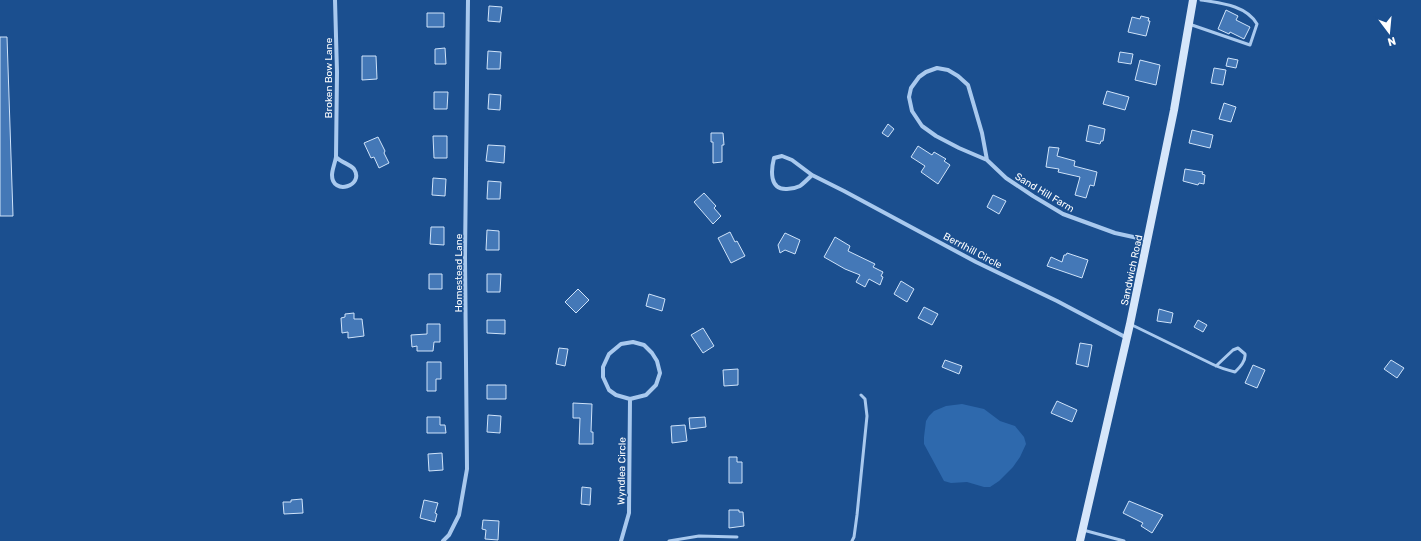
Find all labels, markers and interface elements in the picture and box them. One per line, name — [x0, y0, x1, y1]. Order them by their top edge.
north arrow — [1369, 12, 1409, 52]
text: N — [1386, 34, 1397, 48]
street label: Broken Bow Lane — [323, 37, 335, 118]
street label: Sand Hill Farm — [1013, 171, 1076, 215]
street label: BerrIhill Circle — [941, 230, 1004, 272]
street label: Homestead Lane — [453, 233, 465, 312]
street label: Sandwich Road — [1119, 234, 1145, 307]
street label: Wyndlea Circle — [615, 437, 629, 505]

